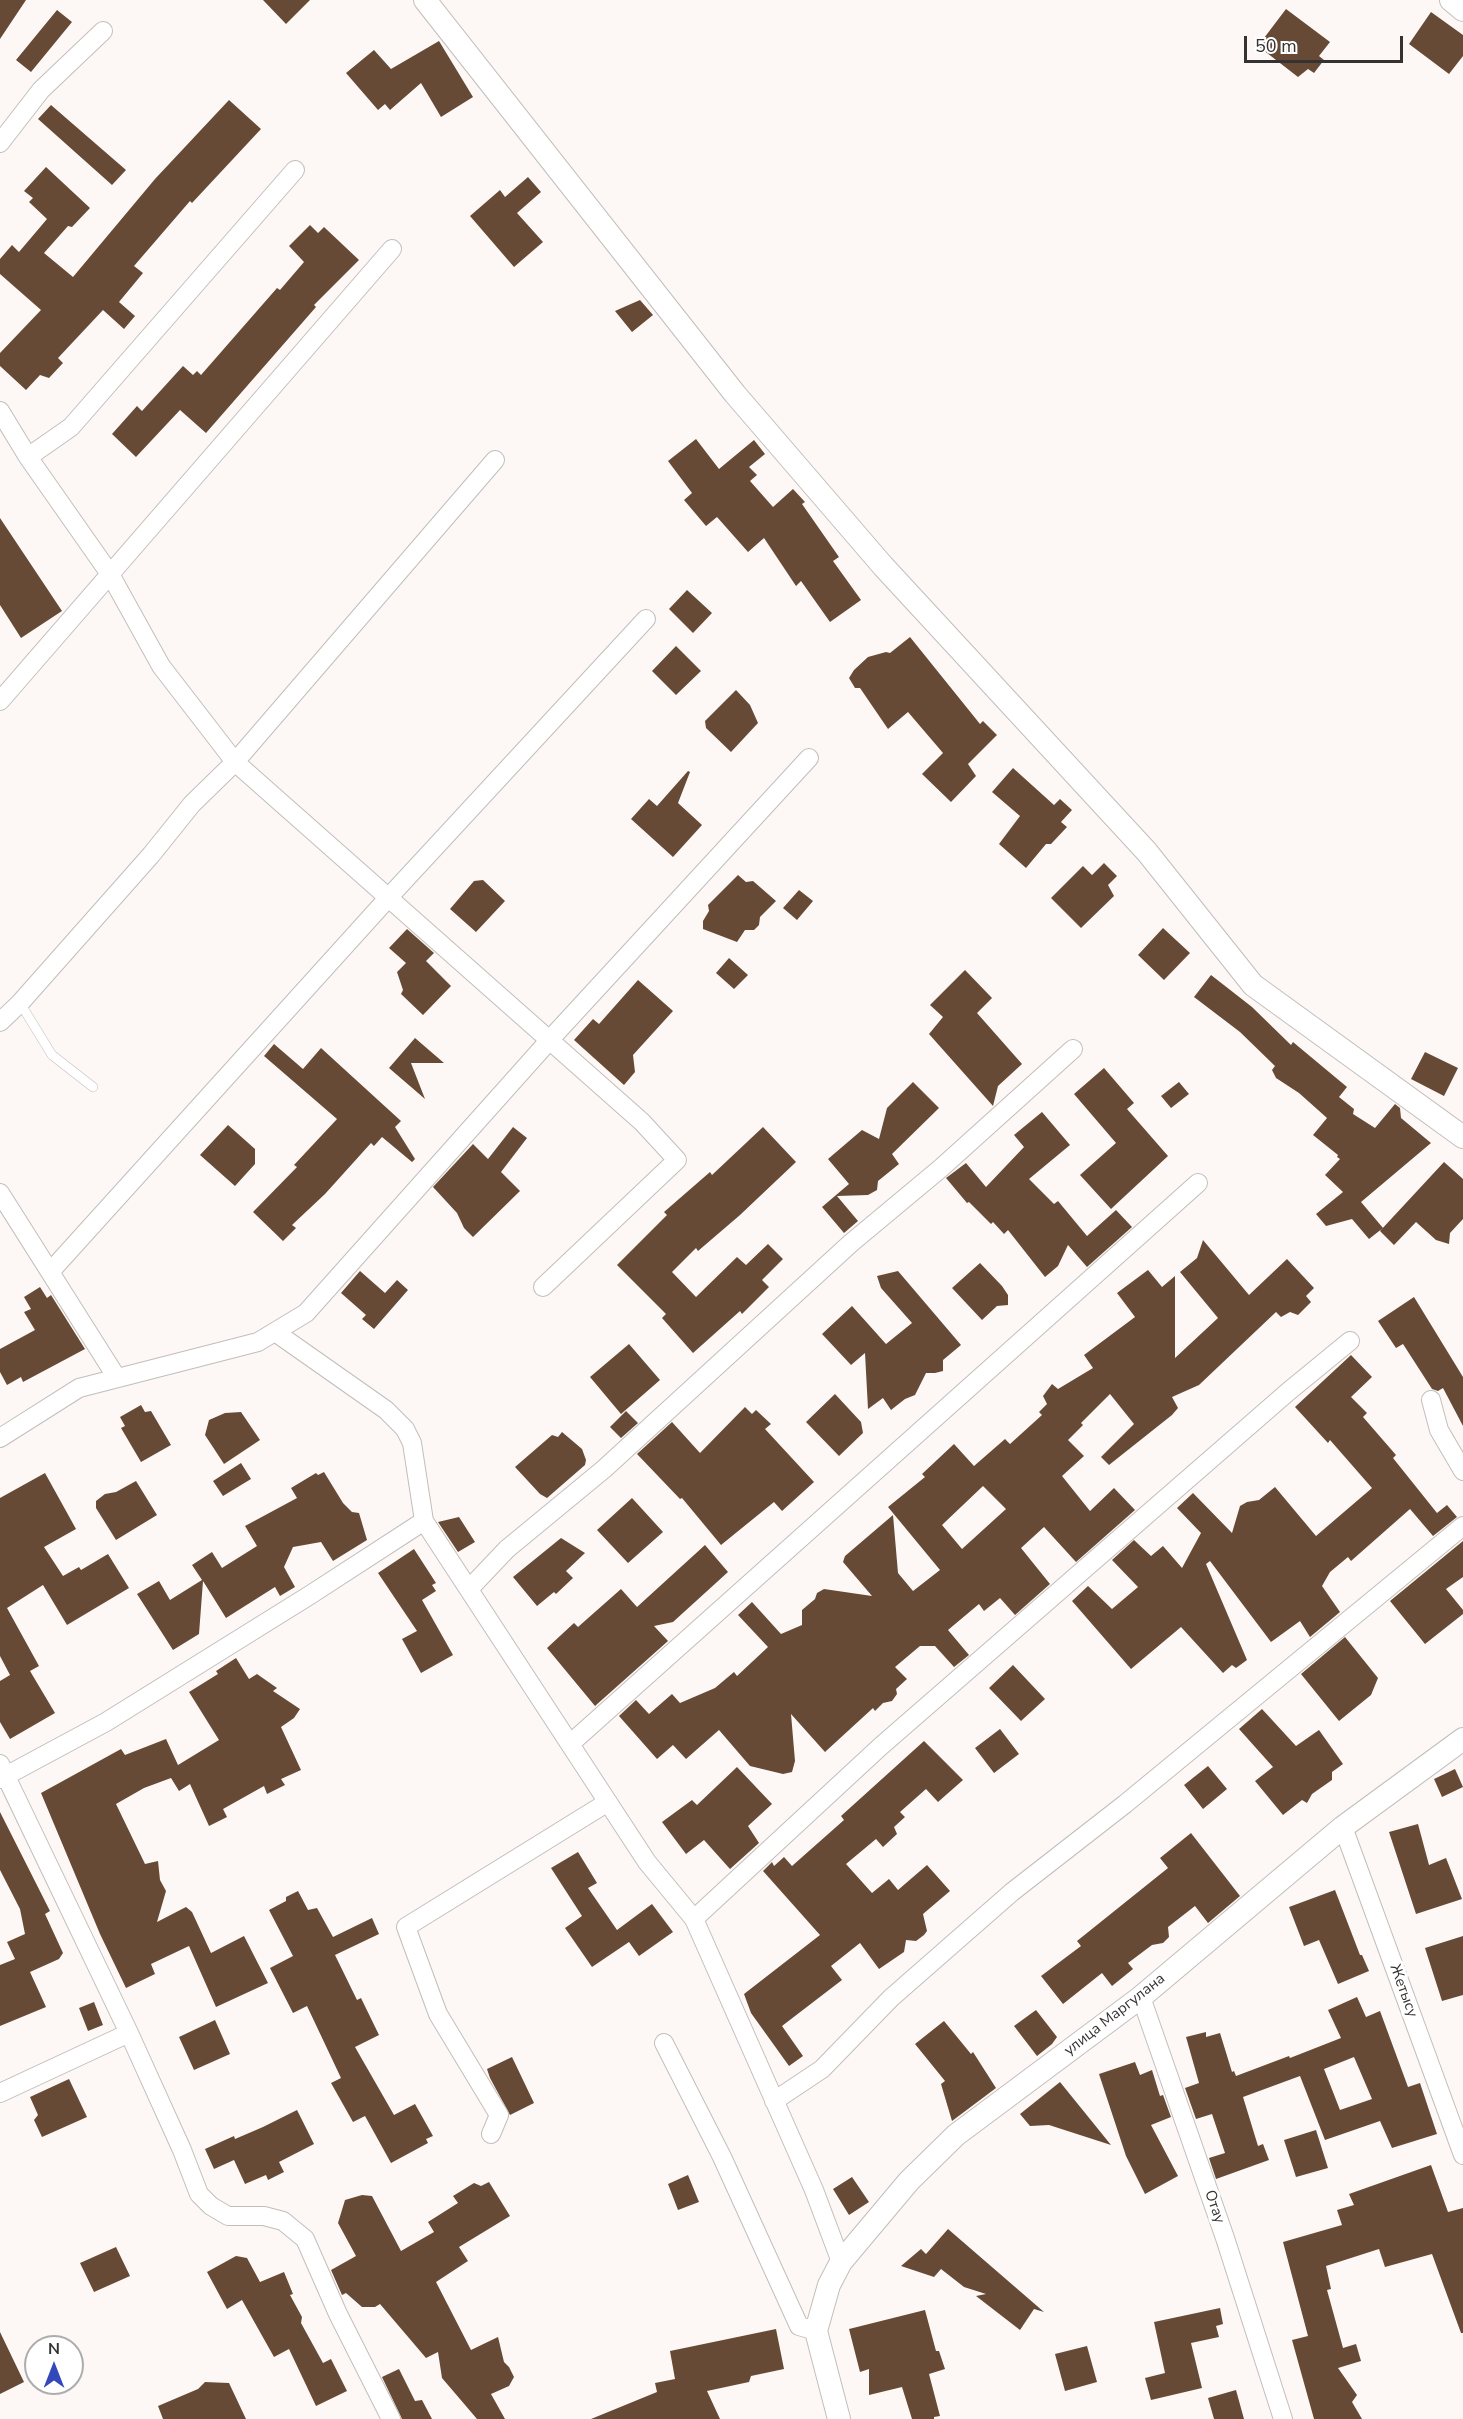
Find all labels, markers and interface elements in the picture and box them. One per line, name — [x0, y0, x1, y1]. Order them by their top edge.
scale bar — [1247, 24, 1406, 62]
text: 50 m — [1255, 34, 1297, 58]
street label: Жетысу — [1385, 1962, 1421, 2020]
street label: улица Маргулана — [1061, 1970, 1169, 2060]
street label: Отау — [1200, 2188, 1228, 2226]
north arrow — [24, 2335, 84, 2395]
text: N — [48, 2338, 60, 2360]

